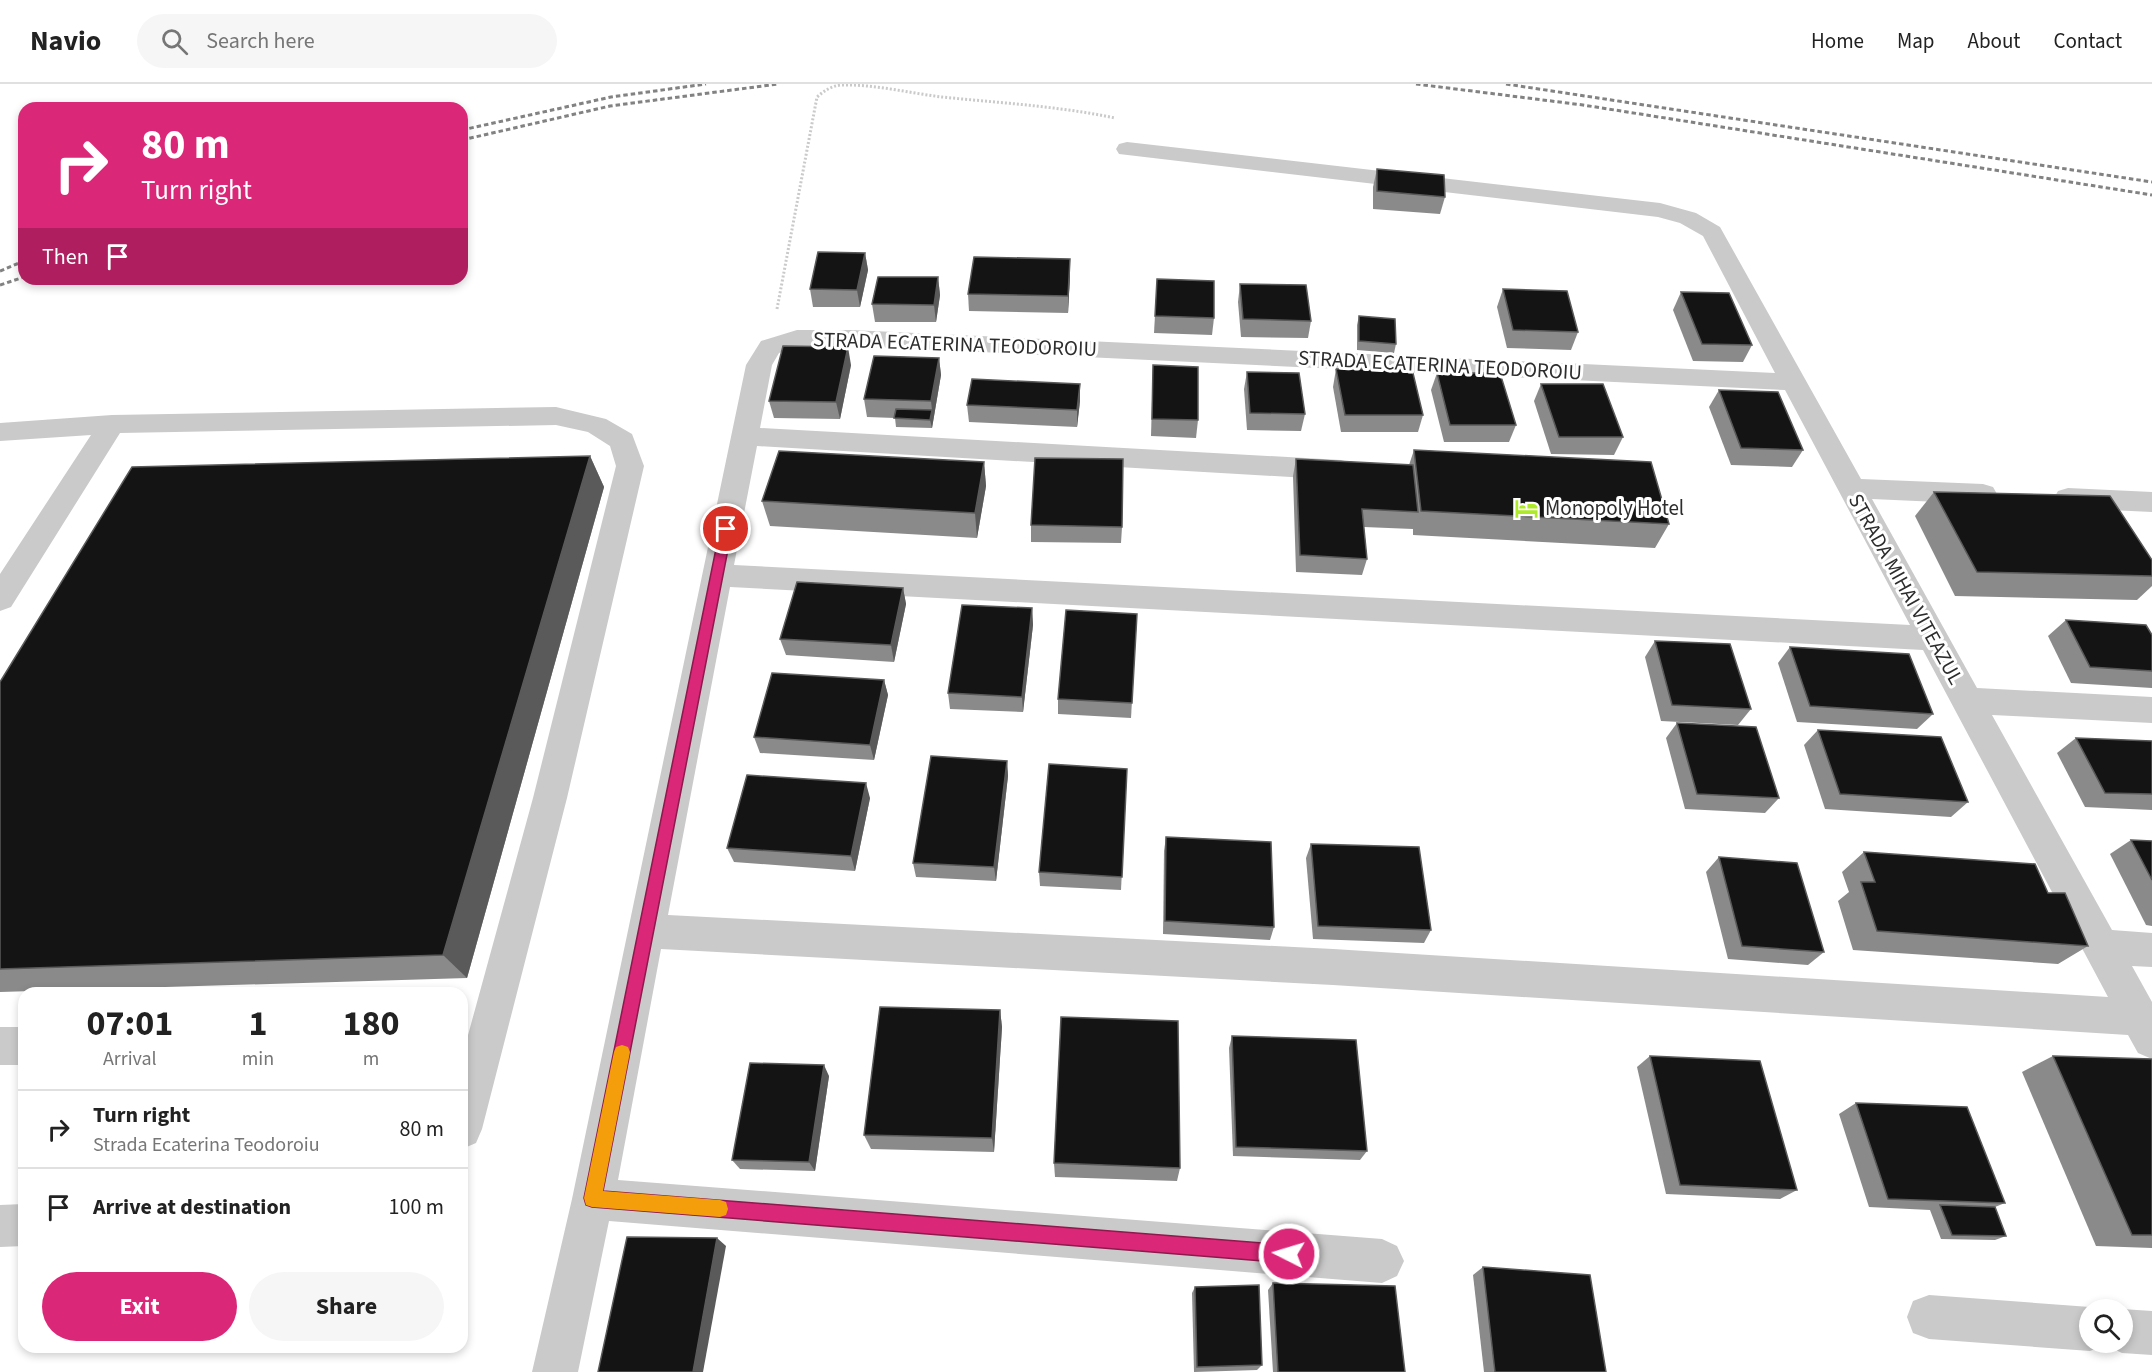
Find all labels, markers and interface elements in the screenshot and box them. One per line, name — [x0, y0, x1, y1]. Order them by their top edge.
search box — [137, 14, 557, 68]
text: Navio — [30, 21, 101, 61]
icon: search — [158, 25, 191, 58]
text: Search here — [206, 25, 315, 57]
text: Home — [1811, 26, 1864, 56]
text: Map — [1897, 26, 1935, 56]
text: About — [1968, 26, 2020, 56]
text: Contact — [2053, 26, 2122, 56]
text: 80 m — [141, 115, 230, 175]
icon: right — [42, 126, 120, 204]
text: Turn right — [141, 171, 252, 210]
icon: arrive — [101, 240, 134, 273]
text: Then — [42, 241, 89, 273]
street label: STRADA ECATERINA TEODOROIU — [813, 324, 1097, 364]
street label: STRADA ECATERINA TEODOROIU — [1297, 343, 1583, 387]
street label: STRADA MIHAI VITEAZUL — [1841, 488, 1971, 690]
place label: Monopoly Hotel — [1545, 493, 1684, 523]
hotel icon: Monopoly Hotel — [1514, 495, 1540, 521]
pin — [700, 503, 751, 554]
icon: arrive — [709, 512, 742, 545]
text: 07:01 — [86, 998, 173, 1049]
text: 1 — [248, 998, 267, 1049]
text: 180 — [343, 998, 400, 1049]
text: Arrival — [103, 1045, 157, 1073]
text: min — [242, 1045, 274, 1073]
text: m — [363, 1045, 379, 1073]
text: Turn right — [93, 1099, 190, 1131]
icon: right — [42, 1113, 75, 1146]
text: 80 m — [399, 1113, 444, 1145]
text: Strada Ecaterina Teodoroiu — [93, 1131, 320, 1159]
icon: arrive — [42, 1191, 75, 1224]
text: Arrive at destination — [93, 1191, 291, 1223]
text: 100 m — [389, 1191, 444, 1223]
position arrow — [1257, 1222, 1321, 1286]
button: Exit — [42, 1272, 237, 1341]
button: Share — [249, 1272, 444, 1341]
map controls — [2079, 1299, 2133, 1353]
button: search — [2079, 1299, 2133, 1353]

